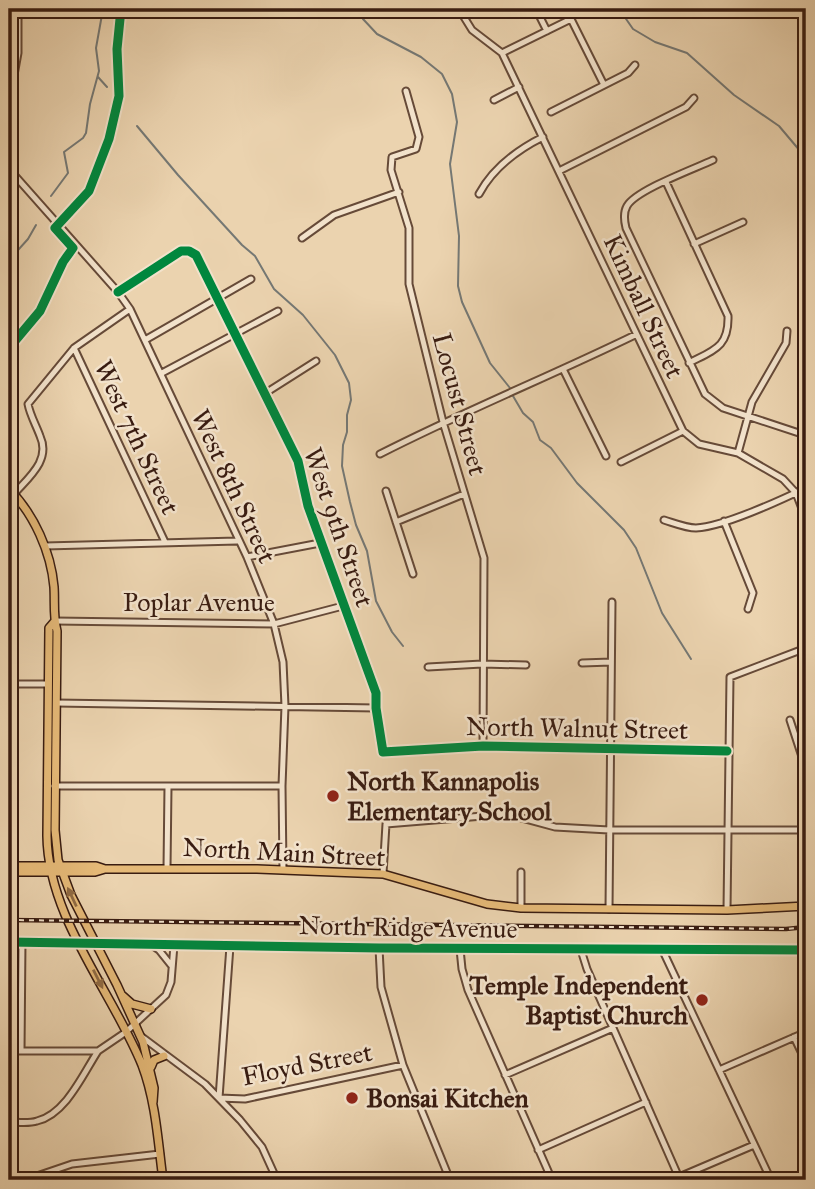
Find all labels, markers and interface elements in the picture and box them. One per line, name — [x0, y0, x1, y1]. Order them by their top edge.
street label: Kimball Street — [597, 229, 691, 383]
street label: Locust Street — [426, 329, 494, 479]
street label: West 7th Street — [87, 355, 187, 519]
street label: West 8th Street — [184, 404, 284, 568]
street label: West 9th Street — [297, 443, 381, 611]
street label: Poplar Avenue — [123, 586, 275, 618]
street label: North Walnut Street — [466, 710, 688, 746]
place label: North Kannapolis Elementary School — [347, 765, 552, 827]
marker: North Kannapolis Elementary School — [325, 788, 341, 804]
street label: North Main Street — [182, 831, 386, 873]
one-way arrow — [66, 887, 78, 907]
street label: North Ridge Avenue — [298, 909, 518, 945]
one-way arrow — [93, 969, 104, 989]
place label: Temple Independent Baptist Church — [468, 969, 689, 1031]
marker: Temple Independent Baptist Church — [694, 992, 710, 1008]
street label: Floyd Street — [239, 1036, 375, 1092]
place label: Bonsai Kitchen — [366, 1082, 529, 1114]
marker: Bonsai Kitchen — [344, 1090, 360, 1106]

